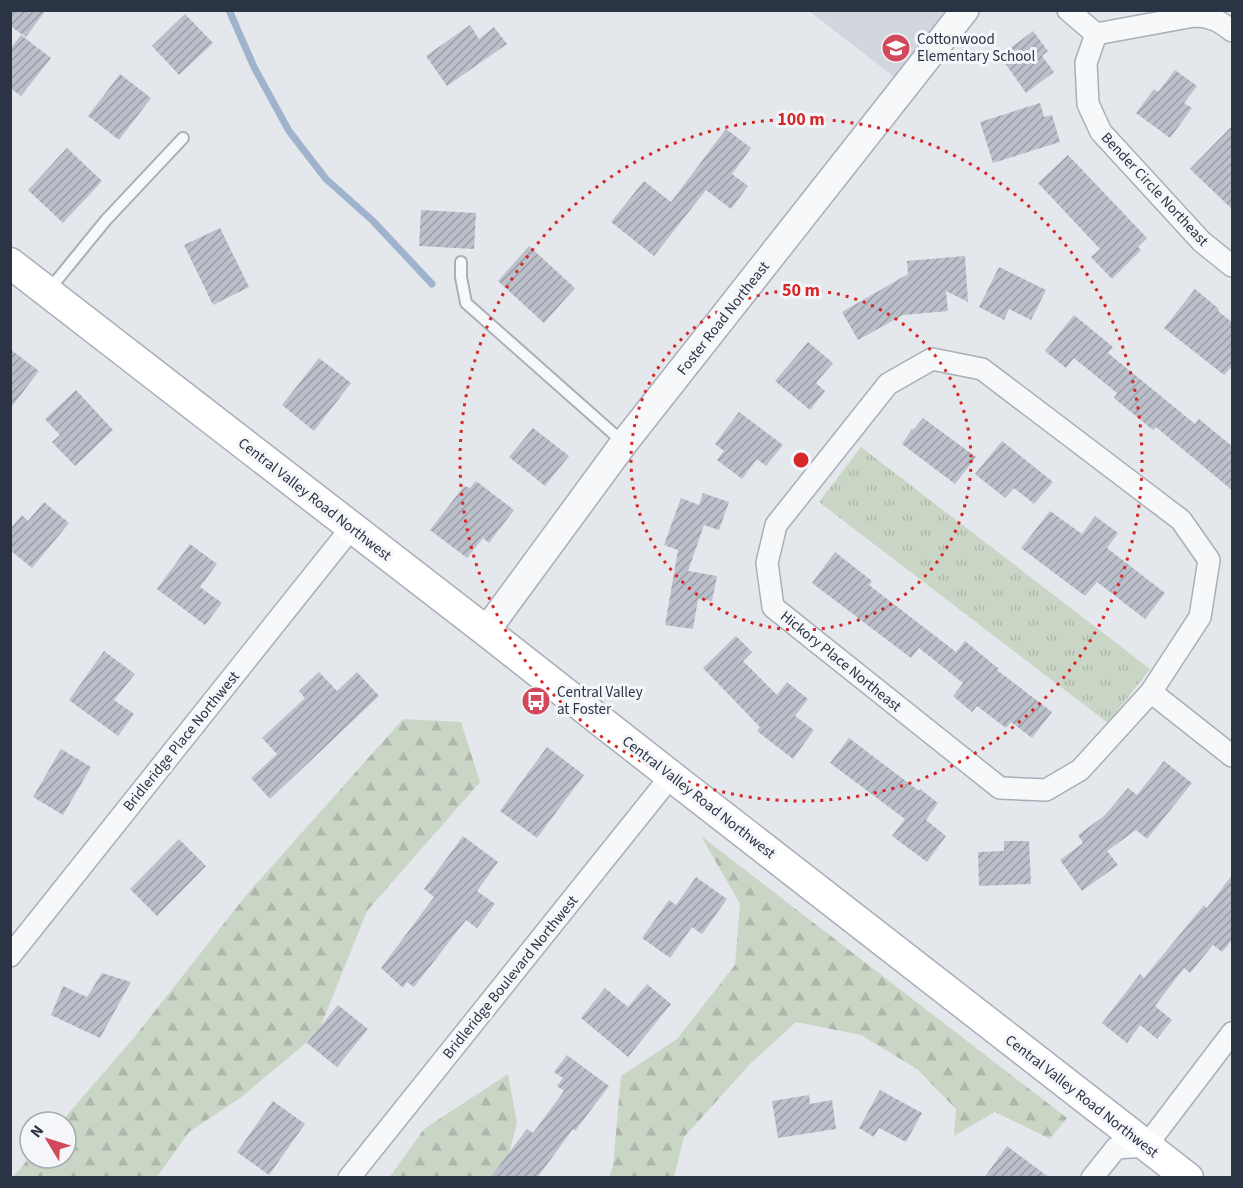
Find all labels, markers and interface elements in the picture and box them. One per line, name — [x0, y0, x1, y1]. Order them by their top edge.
place label: Cottonwood Elementary School — [917, 29, 1035, 67]
school or university icon: Cottonwood Elementary School — [880, 32, 912, 64]
text: 100 m — [777, 107, 825, 132]
street label: Bender Circle Northeast — [1096, 128, 1213, 251]
street label: Foster Road Northeast — [672, 257, 774, 380]
text: 50 m — [782, 278, 820, 303]
street label: Central Valley Road Northwest — [234, 433, 396, 566]
centre of rings — [791, 450, 811, 470]
street label: Hickory Place Northeast — [776, 606, 906, 717]
street label: Bridleridge Place Northwest — [118, 667, 245, 816]
place label: Central Valley at Foster — [557, 682, 643, 720]
bus stop icon: Central Valley at Foster — [520, 685, 552, 717]
street label: Central Valley Road Northwest — [618, 731, 780, 864]
street label: Bridleridge Boulevard Northwest — [438, 891, 583, 1064]
street label: Central Valley Road Northwest — [1001, 1030, 1163, 1163]
north arrow — [18, 1110, 78, 1170]
text: N — [25, 1120, 49, 1142]

